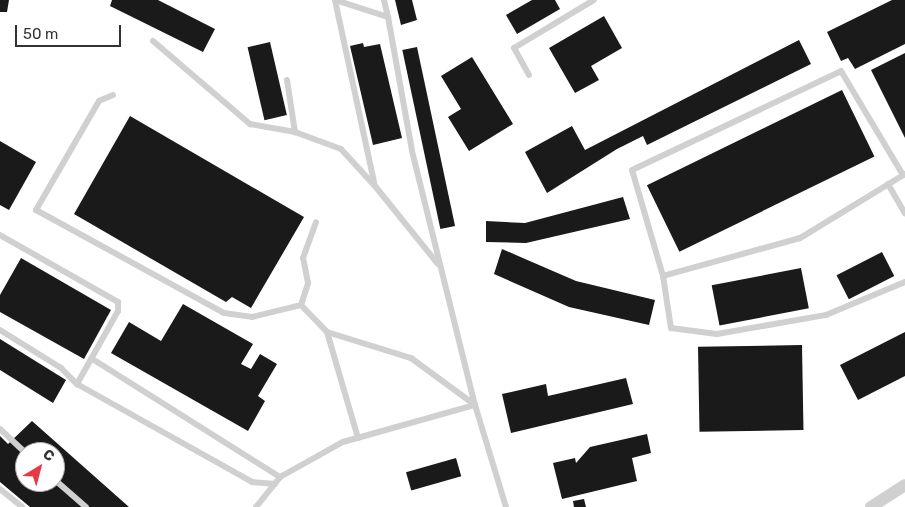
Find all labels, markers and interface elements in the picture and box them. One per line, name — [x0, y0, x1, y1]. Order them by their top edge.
scale bar — [18, 15, 124, 47]
text: 50 m — [23, 25, 58, 43]
north arrow — [15, 442, 65, 492]
text: С — [40, 446, 58, 465]

